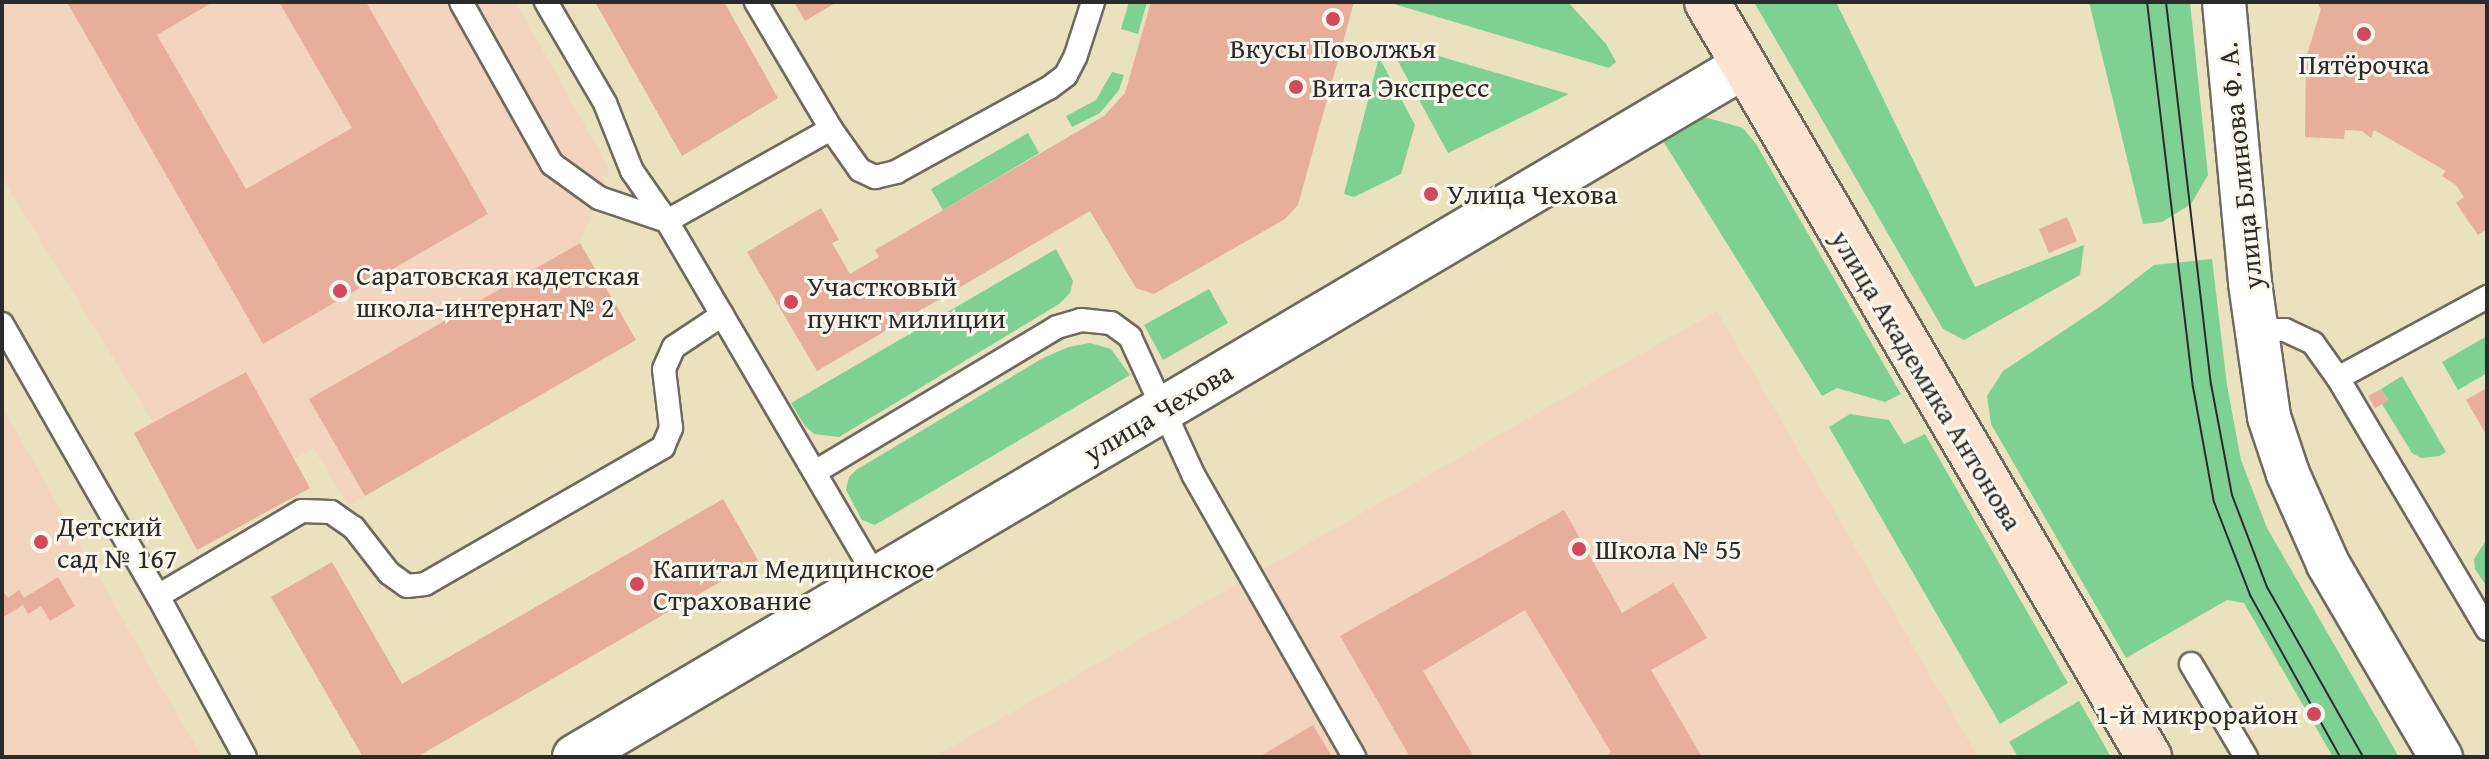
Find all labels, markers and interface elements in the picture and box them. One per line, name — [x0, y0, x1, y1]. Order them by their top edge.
marker: Вкусы Поволжья — [1324, 10, 1342, 28]
marker: Пятёрочка — [2355, 25, 2373, 43]
place label: Вкусы Поволжья — [1230, 31, 1436, 65]
street label: улица Блинова Ф. А. — [2210, 41, 2270, 291]
place label: Пятёрочка — [2298, 47, 2430, 81]
place label: Вита Экспресс — [1312, 70, 1489, 104]
marker: Вита Экспресс — [1287, 78, 1305, 96]
place label: Улица Чехова — [1447, 177, 1617, 211]
marker: Улица Чехова — [1422, 185, 1440, 203]
street label: улица Академика Антонова — [1824, 224, 2030, 536]
place label: Саратовская кадетская школа-интернат № 2 — [356, 258, 640, 324]
place label: Участковый пункт милиции — [807, 269, 1006, 335]
marker: Саратовская кадетская школа-интернат № 2 — [331, 282, 349, 300]
marker: Участковый пункт милиции — [782, 293, 800, 311]
street label: улица Чехова — [1078, 354, 1238, 470]
place label: Детский сад № 167 — [57, 509, 177, 575]
place label: Школа № 55 — [1595, 532, 1742, 566]
marker: Детский сад № 167 — [32, 533, 50, 551]
marker: Школа № 55 — [1570, 540, 1588, 558]
place label: Капитал Медицинское Страхование — [653, 551, 935, 617]
marker: Капитал Медицинское Страхование — [628, 575, 646, 593]
place label: 1-й микрорайон — [2096, 697, 2298, 731]
marker: 1-й микрорайон — [2305, 705, 2323, 723]

